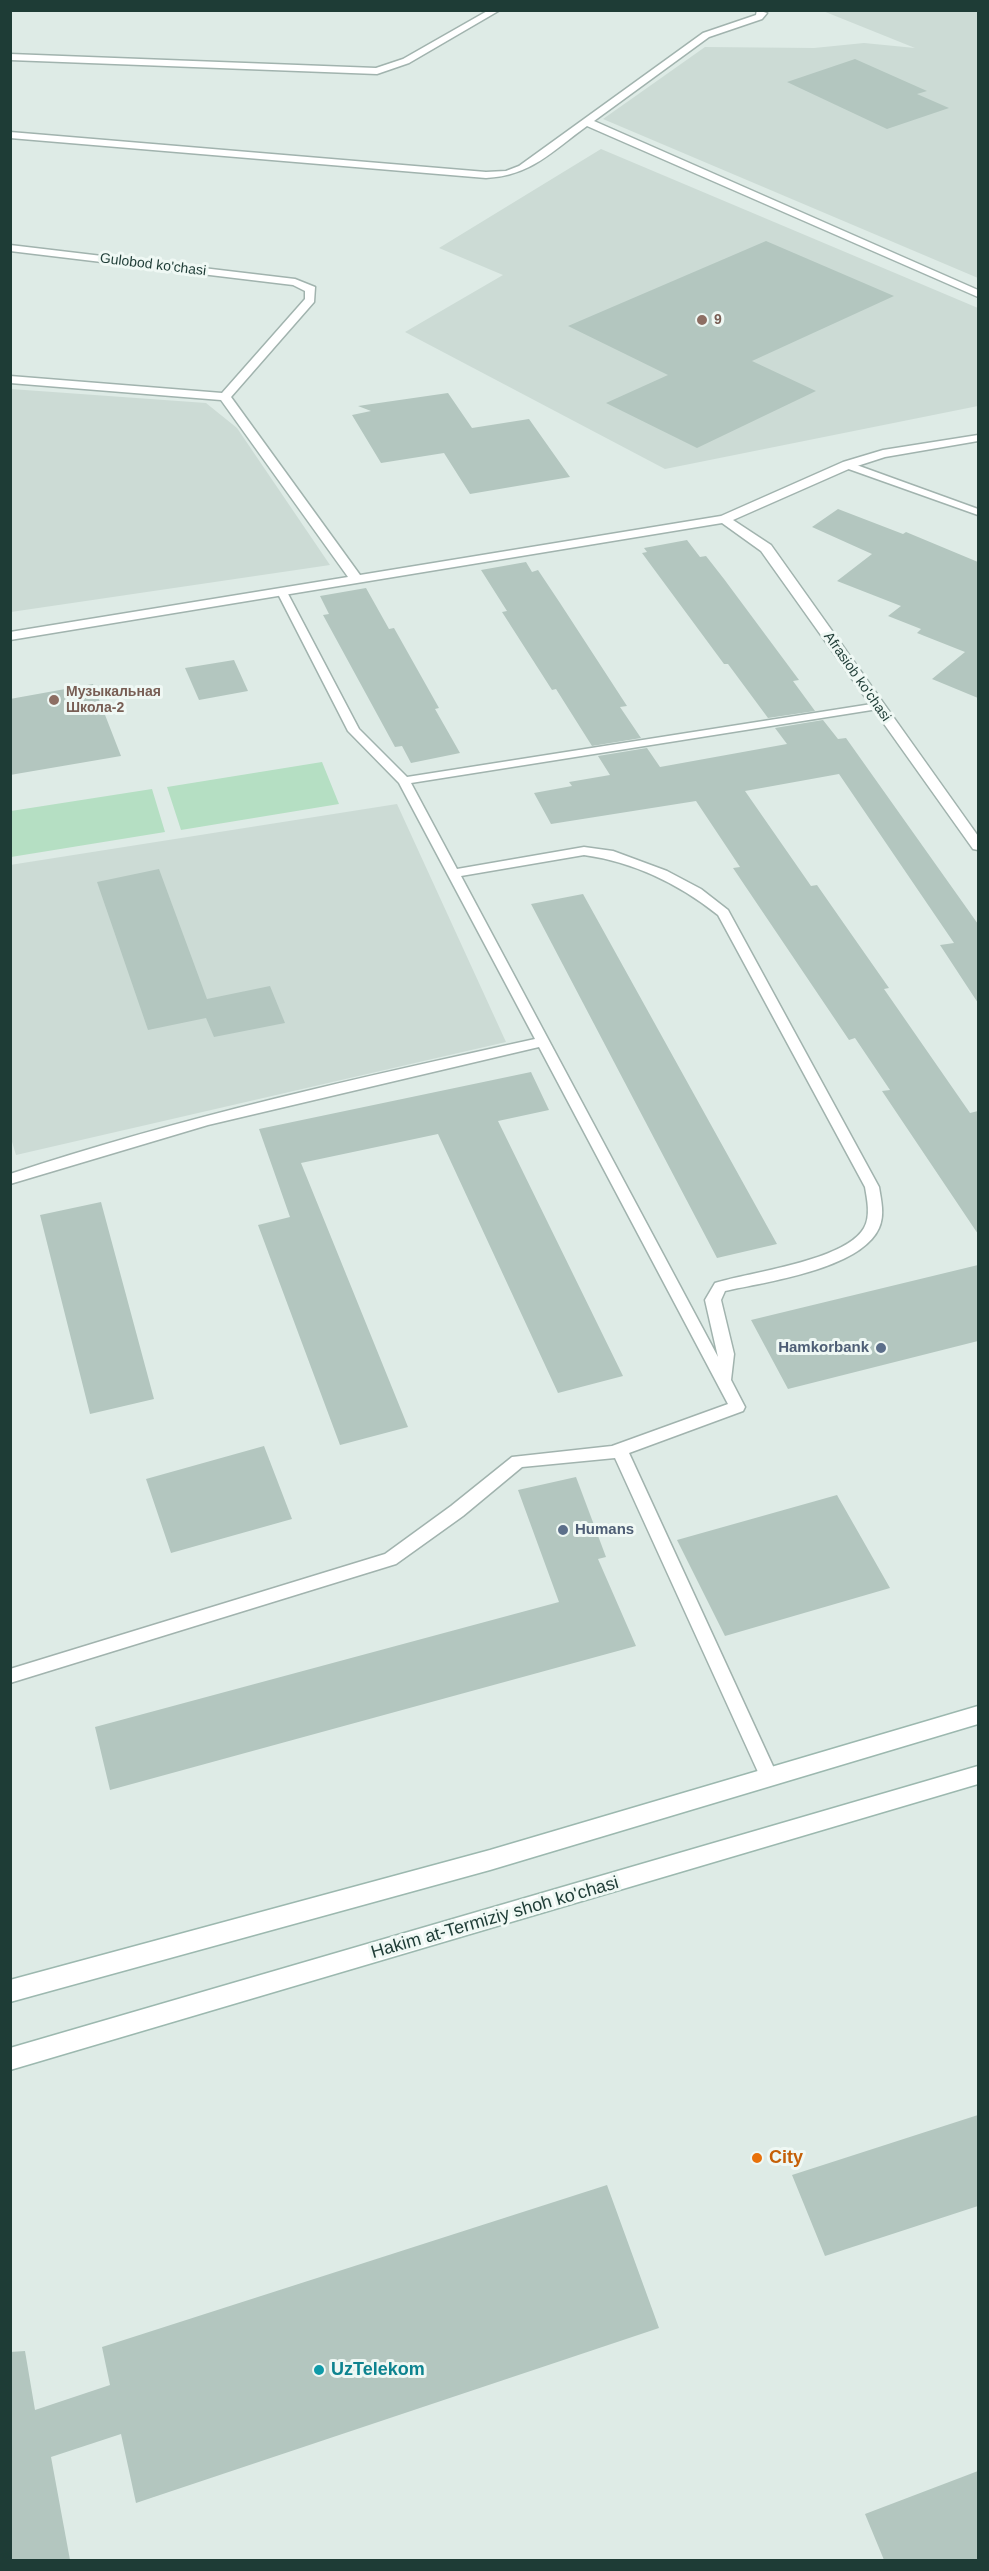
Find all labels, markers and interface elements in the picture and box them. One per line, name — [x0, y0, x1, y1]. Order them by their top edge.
street label: Gulobod ko'chasi — [99, 250, 207, 280]
place label: 9 — [714, 312, 722, 328]
marker: 9 — [695, 313, 709, 327]
street label: Afrasiob ko'chasi — [820, 629, 894, 725]
place label: Музыкальная Школа-2 — [66, 684, 161, 716]
marker: Музыкальная Школа-2 — [47, 693, 61, 707]
place label: Hamkorbank — [778, 1339, 869, 1357]
marker: Hamkorbank — [874, 1341, 888, 1355]
place label: Humans — [575, 1521, 634, 1539]
marker: Humans — [556, 1523, 570, 1537]
street label: Hakim at-Termiziy shoh ko'chasi — [369, 1872, 621, 1964]
place label: City — [769, 2147, 803, 2169]
marker: City — [750, 2151, 764, 2165]
place label: UzTelekom — [331, 2359, 425, 2381]
marker: UzTelekom — [312, 2363, 326, 2377]

